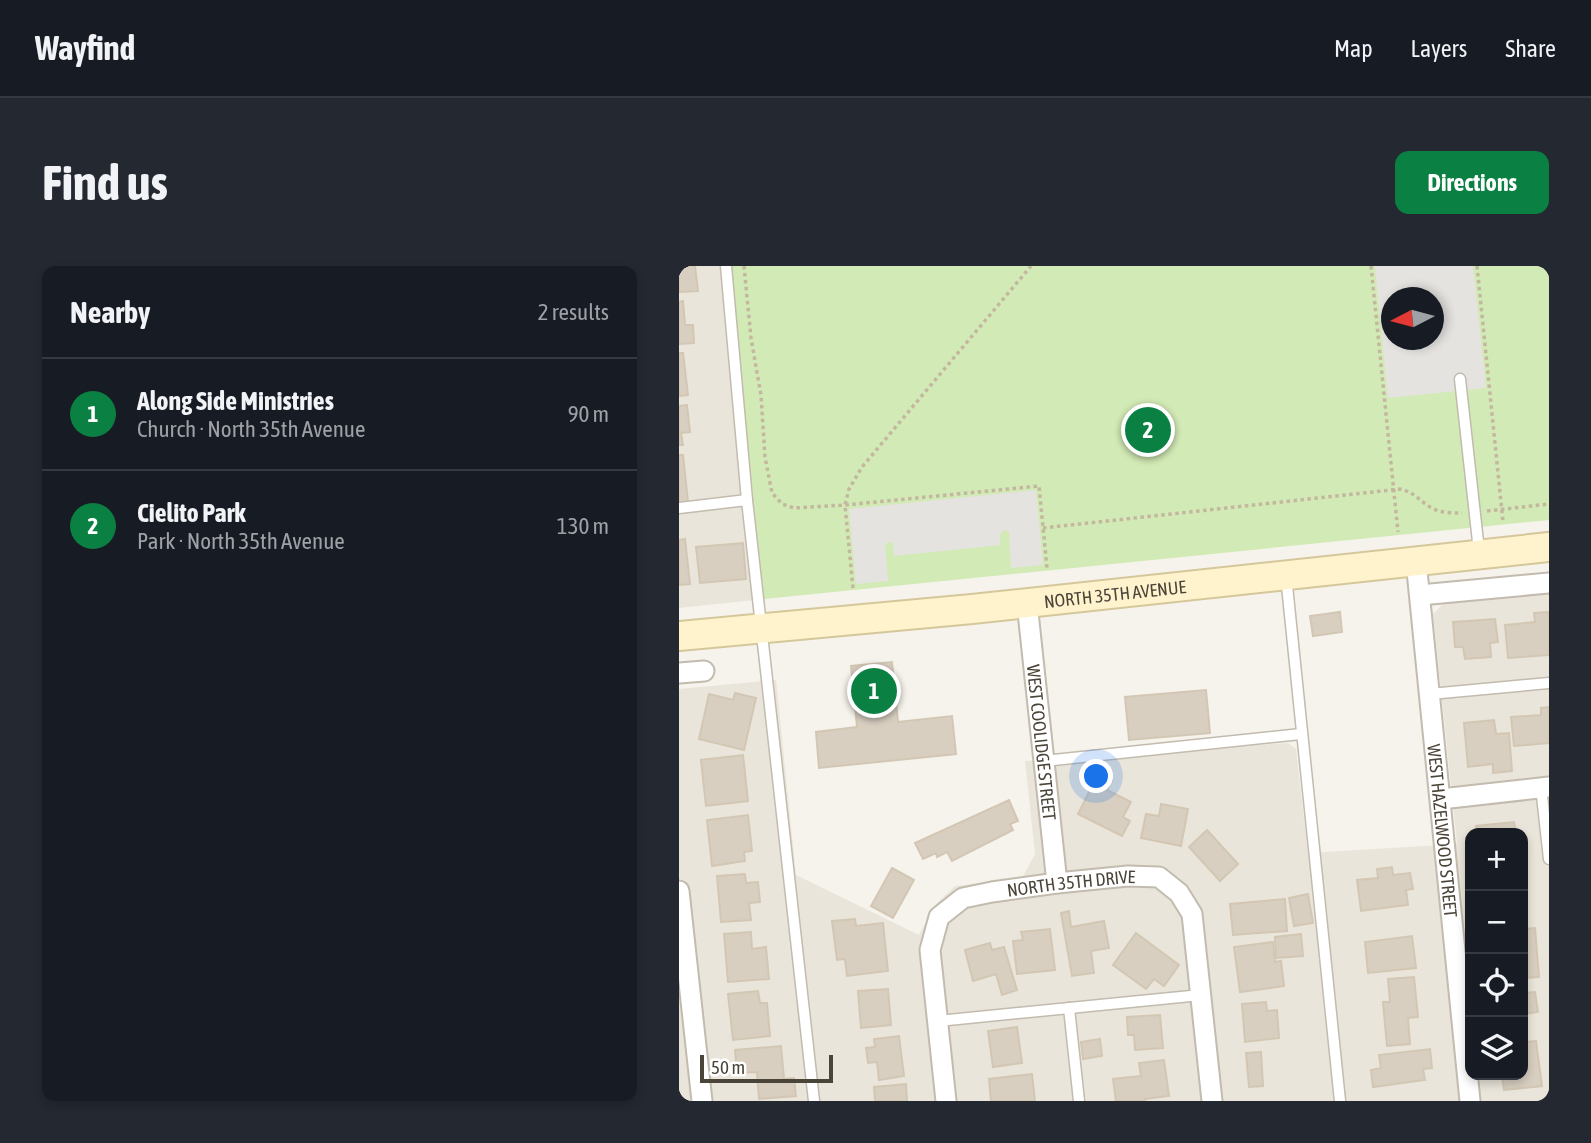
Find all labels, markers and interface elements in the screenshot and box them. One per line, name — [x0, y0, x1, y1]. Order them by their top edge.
text: Wayfind — [35, 29, 135, 67]
text: Map — [1334, 35, 1373, 62]
text: Layers — [1411, 35, 1467, 62]
text: Share — [1505, 35, 1556, 62]
button: Directions — [1395, 151, 1549, 214]
text: Find us — [42, 154, 168, 210]
north arrow — [1381, 287, 1444, 350]
text: Nearby — [70, 295, 150, 329]
text: 2 results — [538, 299, 609, 325]
text: Along Side Ministries — [137, 386, 334, 416]
text: 1 — [88, 401, 98, 427]
text: 90 m — [568, 401, 609, 427]
pin: 2 — [1125, 404, 1171, 456]
text: Church · North 35th Avenue — [137, 416, 365, 442]
text: Cielito Park — [137, 498, 246, 528]
text: 2 — [88, 513, 98, 539]
text: 130 m — [557, 513, 609, 539]
text: Park · North 35th Avenue — [137, 528, 345, 554]
street label: NORTH 35TH AVENUE — [1043, 576, 1187, 612]
street label: WEST COOLIDGE STREET — [1023, 663, 1061, 821]
pin: 1 — [851, 665, 897, 717]
street label: WEST HAZELWOOD STREET — [1424, 743, 1462, 918]
your location — [1079, 759, 1113, 793]
map controls — [1465, 828, 1528, 1080]
button: + — [1465, 828, 1528, 891]
street label: NORTH 35TH DRIVE — [1006, 865, 1136, 900]
button: − — [1465, 891, 1528, 954]
button: locate — [1465, 954, 1528, 1017]
button: layers — [1465, 1017, 1528, 1080]
scale bar — [700, 1052, 833, 1084]
text: 50 m — [711, 1056, 745, 1078]

